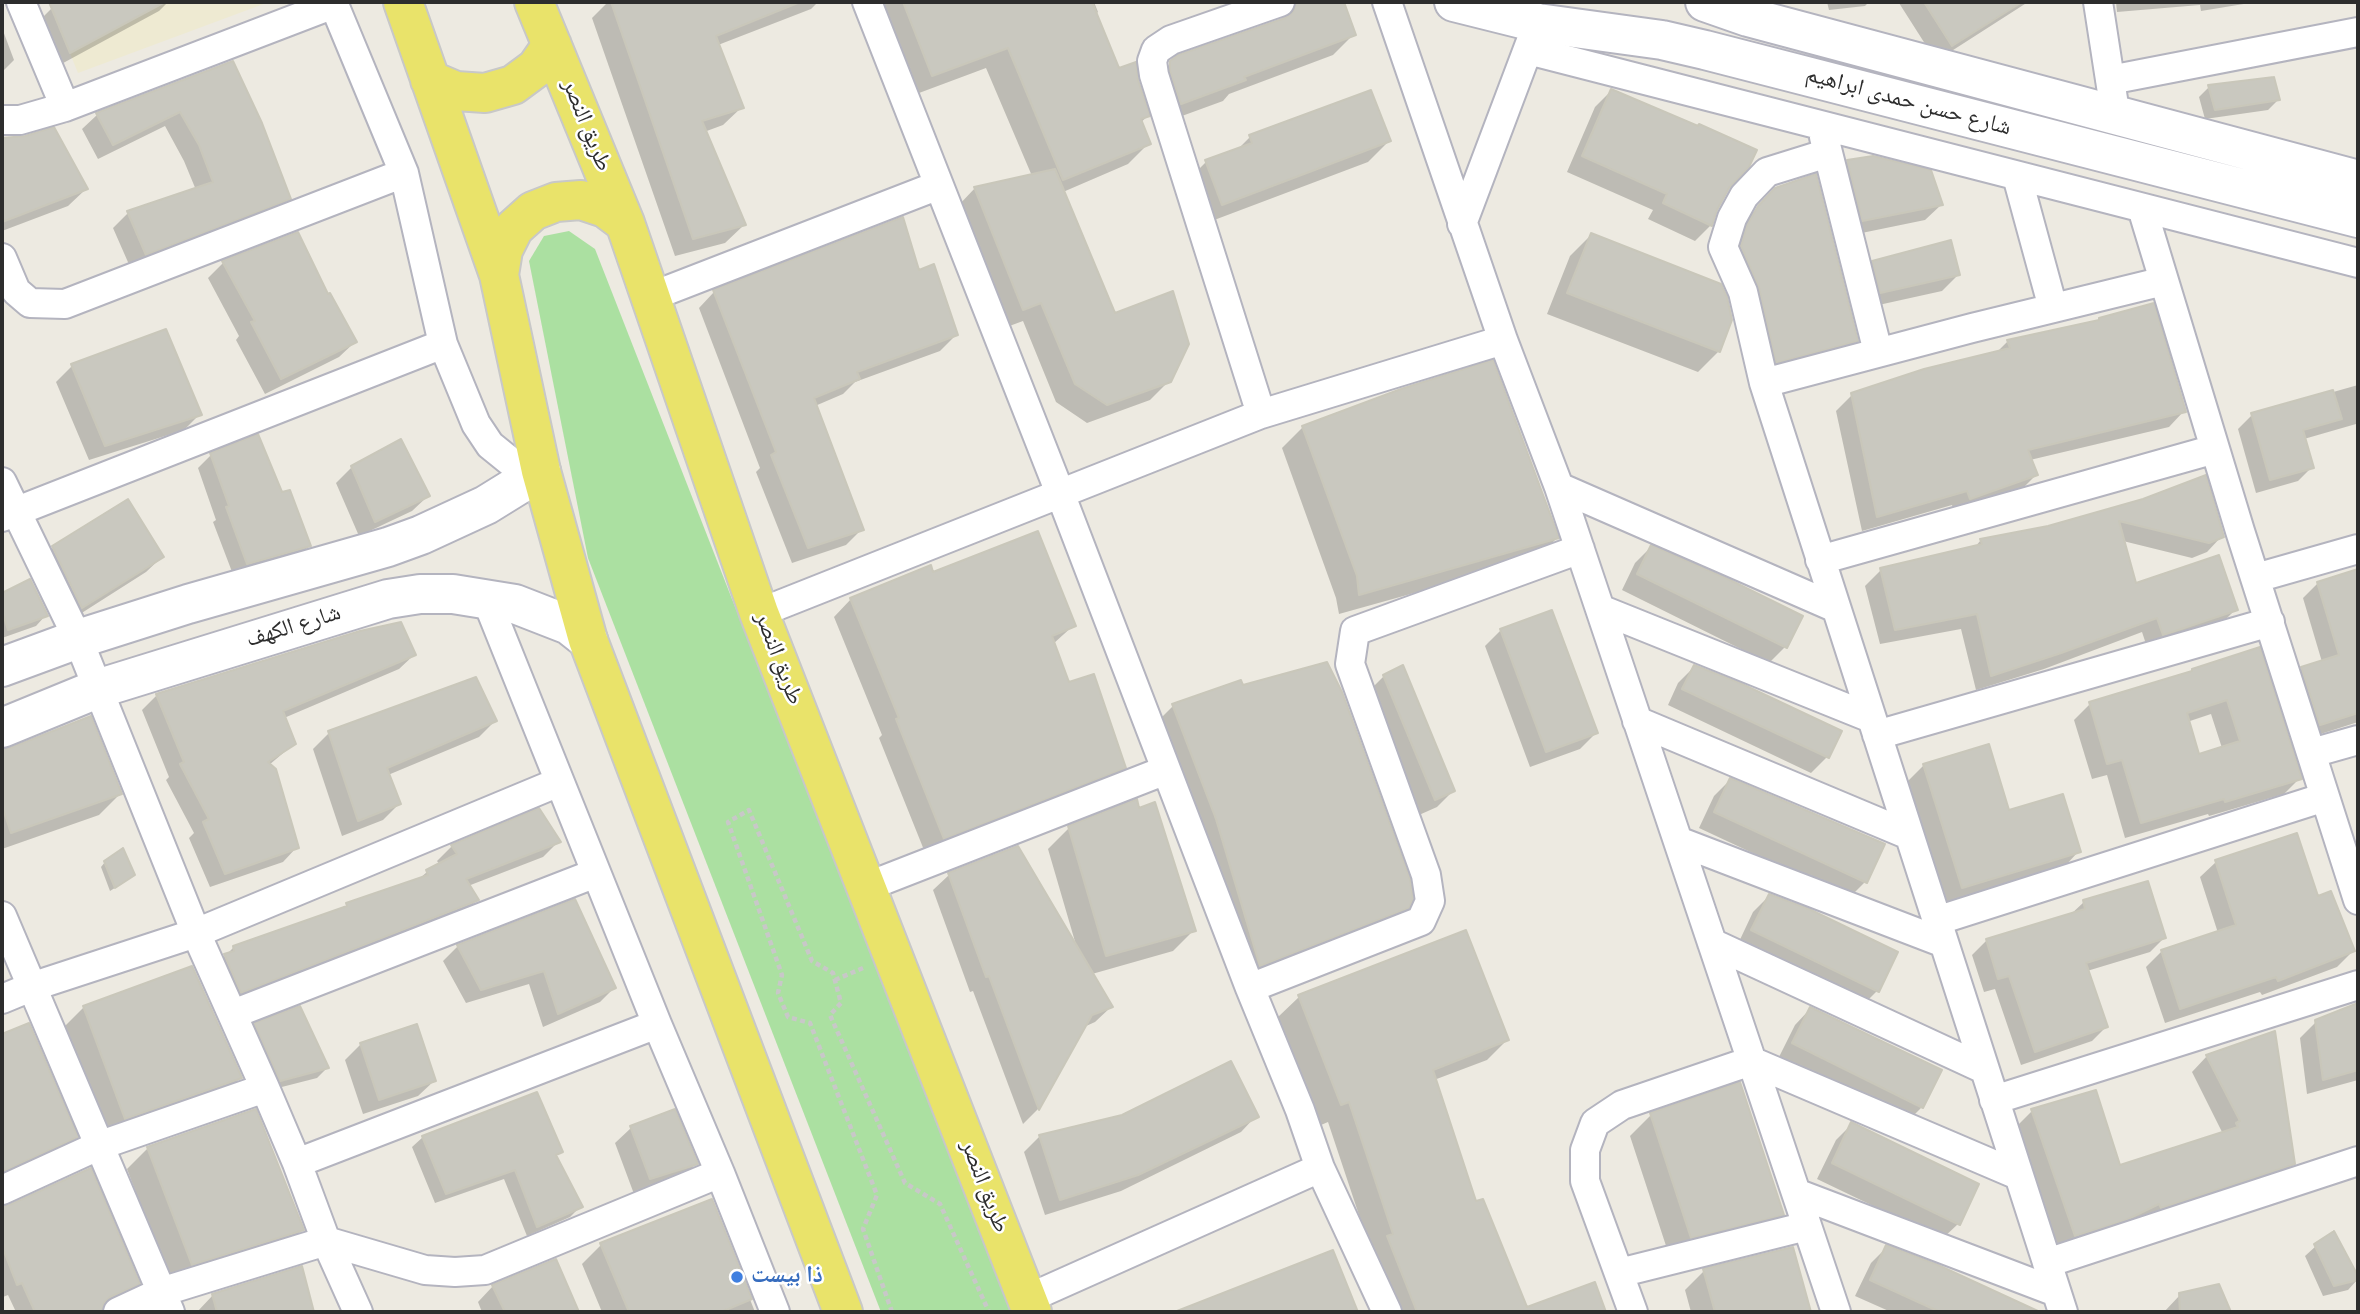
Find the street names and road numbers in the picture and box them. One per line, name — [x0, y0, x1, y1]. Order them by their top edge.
street label: شارع حسن حمدى ابراهيم — [1802, 62, 2014, 144]
street label: طريق النصر — [554, 76, 616, 176]
street label: شارع الكهف — [243, 601, 345, 655]
street label: طريق النصر — [747, 609, 807, 709]
street label: طريق النصر — [953, 1137, 1013, 1237]

